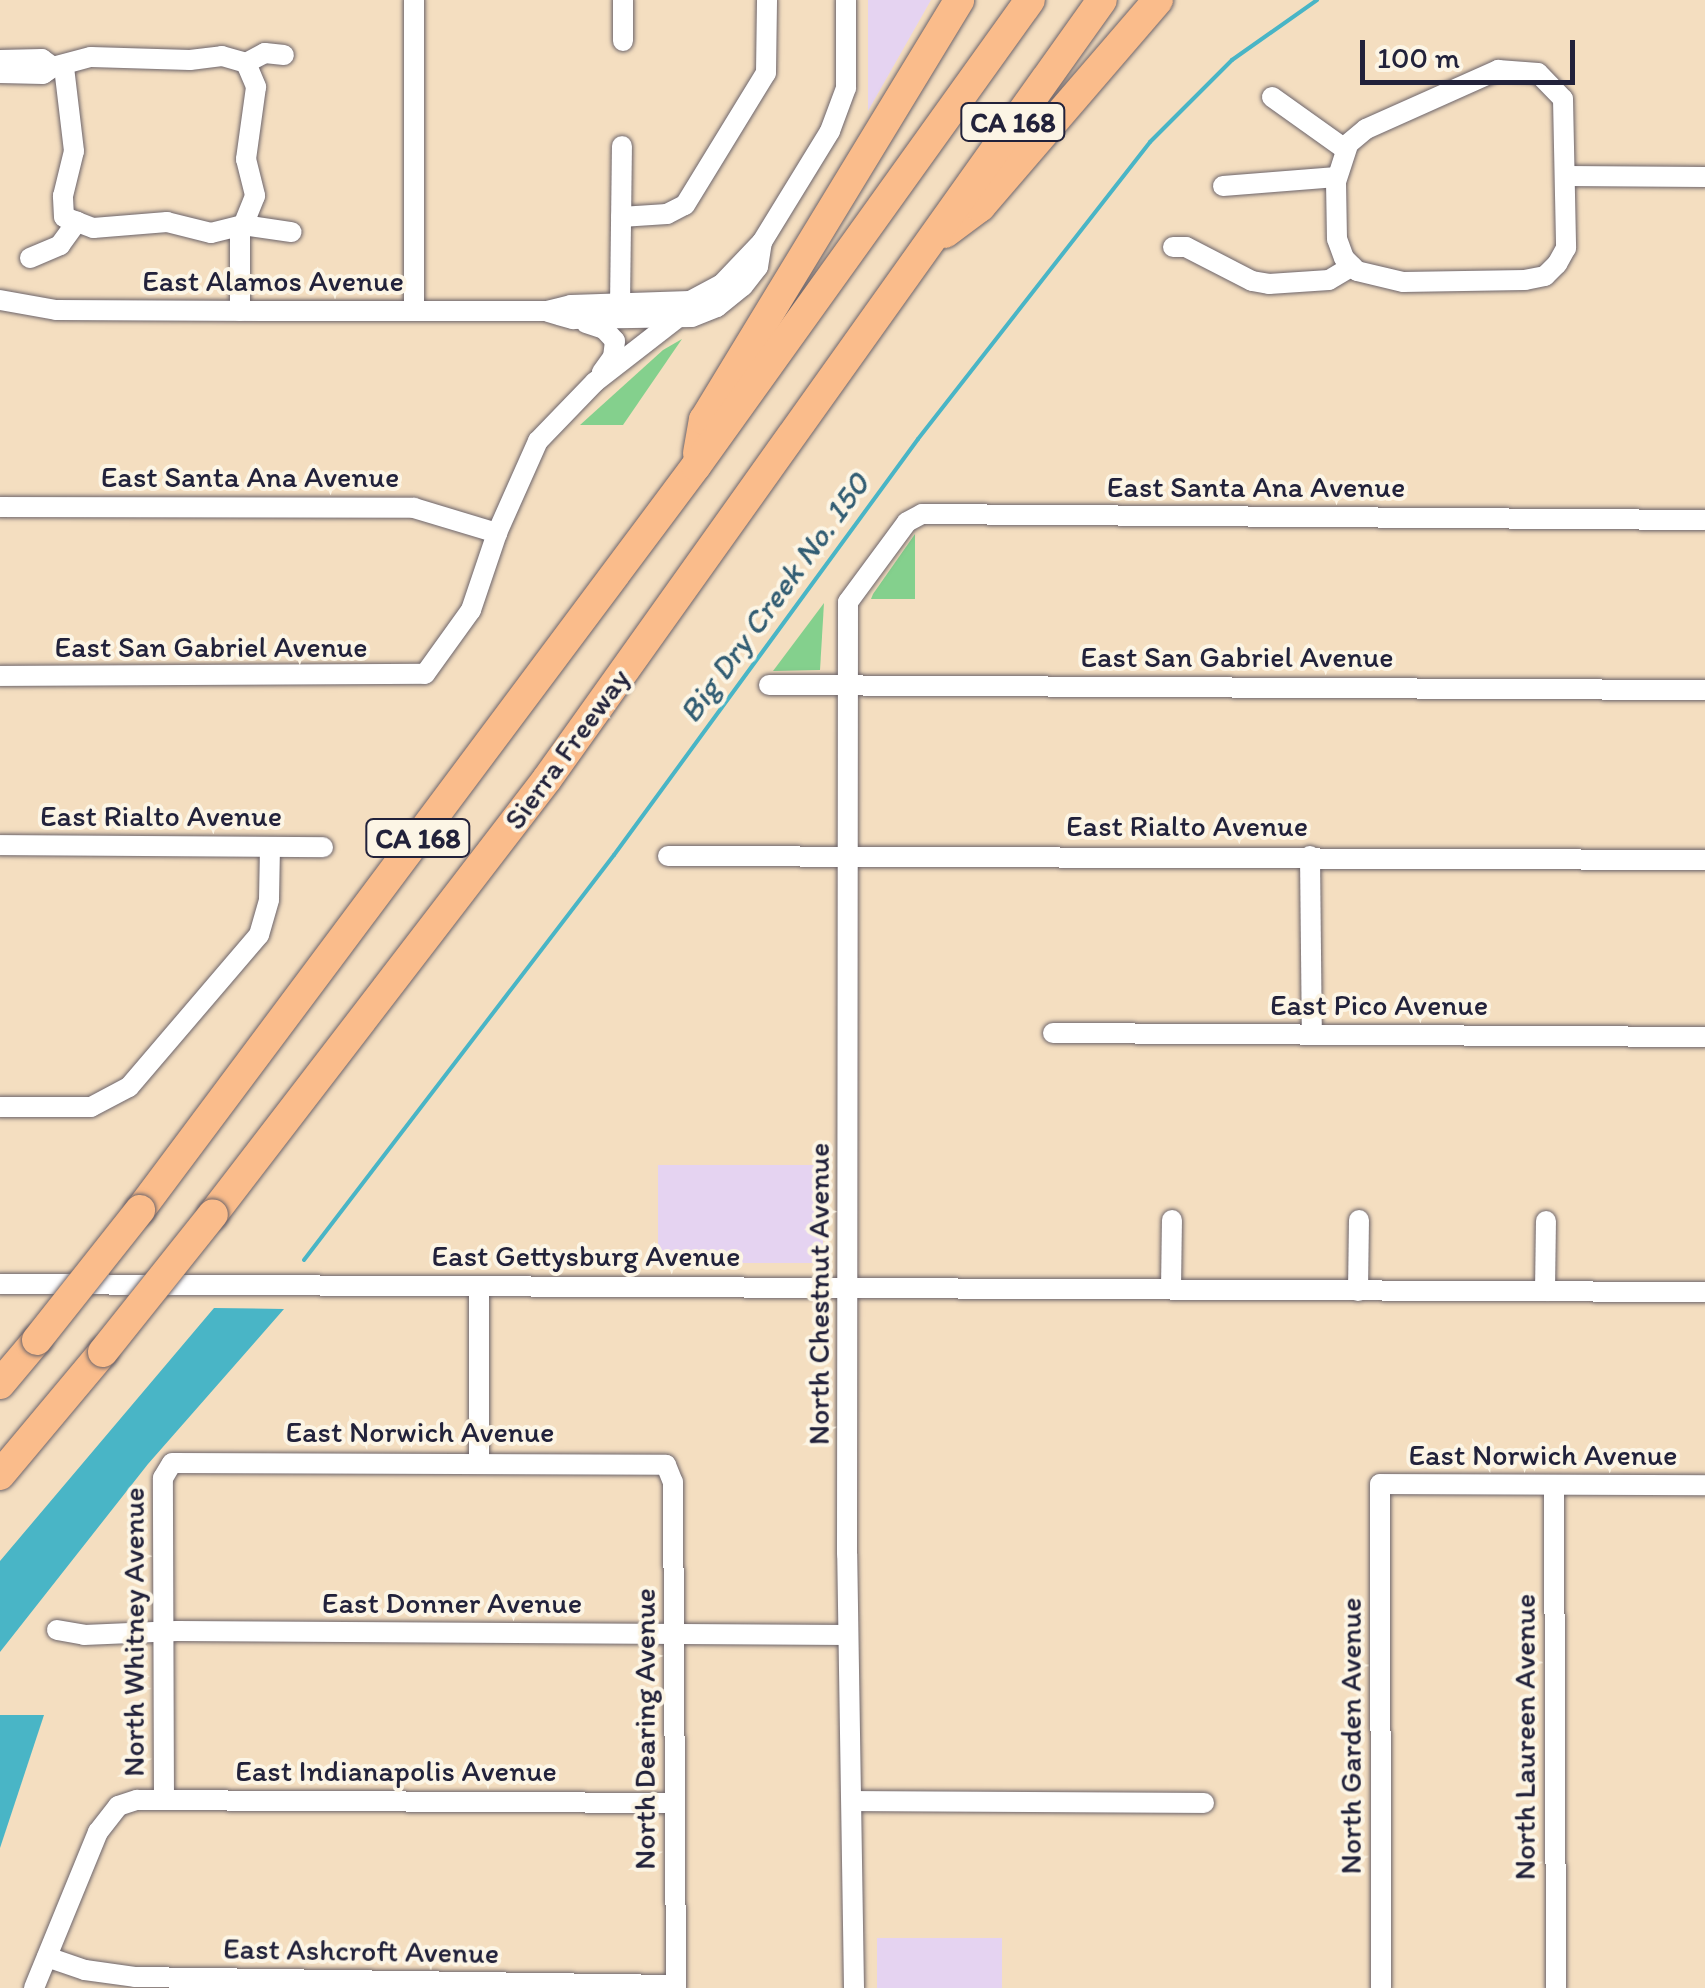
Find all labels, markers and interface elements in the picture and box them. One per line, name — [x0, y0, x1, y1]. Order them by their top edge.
scale bar — [1365, 20, 1580, 82]
text: 100 m — [1377, 39, 1460, 76]
road number: CA 168 — [958, 99, 1068, 145]
street label: East Alamos Avenue — [143, 263, 403, 299]
street label: East Santa Ana Avenue — [101, 459, 399, 495]
water label: Big Dry Creek No. 150 — [670, 465, 878, 731]
street label: East Santa Ana Avenue — [1107, 469, 1405, 505]
street label: East San Gabriel Avenue — [54, 629, 368, 665]
street label: East San Gabriel Avenue — [1080, 639, 1394, 675]
street label: Sierra Freeway — [497, 662, 637, 836]
street label: East Rialto Avenue — [41, 798, 281, 834]
street label: East Rialto Avenue — [1067, 808, 1307, 844]
road number: CA 168 — [363, 815, 473, 861]
street label: East Pico Avenue — [1270, 987, 1488, 1023]
street label: North Chestnut Avenue — [801, 1144, 837, 1444]
street label: East Gettysburg Avenue — [432, 1238, 740, 1274]
street label: East Norwich Avenue — [285, 1414, 555, 1450]
street label: East Norwich Avenue — [1408, 1437, 1678, 1473]
street label: North Whitney Avenue — [116, 1488, 152, 1776]
street label: East Donner Avenue — [323, 1585, 581, 1621]
street label: North Dearing Avenue — [627, 1588, 663, 1870]
street label: North Laureen Avenue — [1507, 1594, 1543, 1880]
street label: North Garden Avenue — [1333, 1597, 1369, 1875]
street label: East Indianapolis Avenue — [234, 1753, 558, 1789]
street label: East Ashcroft Avenue — [223, 1931, 499, 1971]

